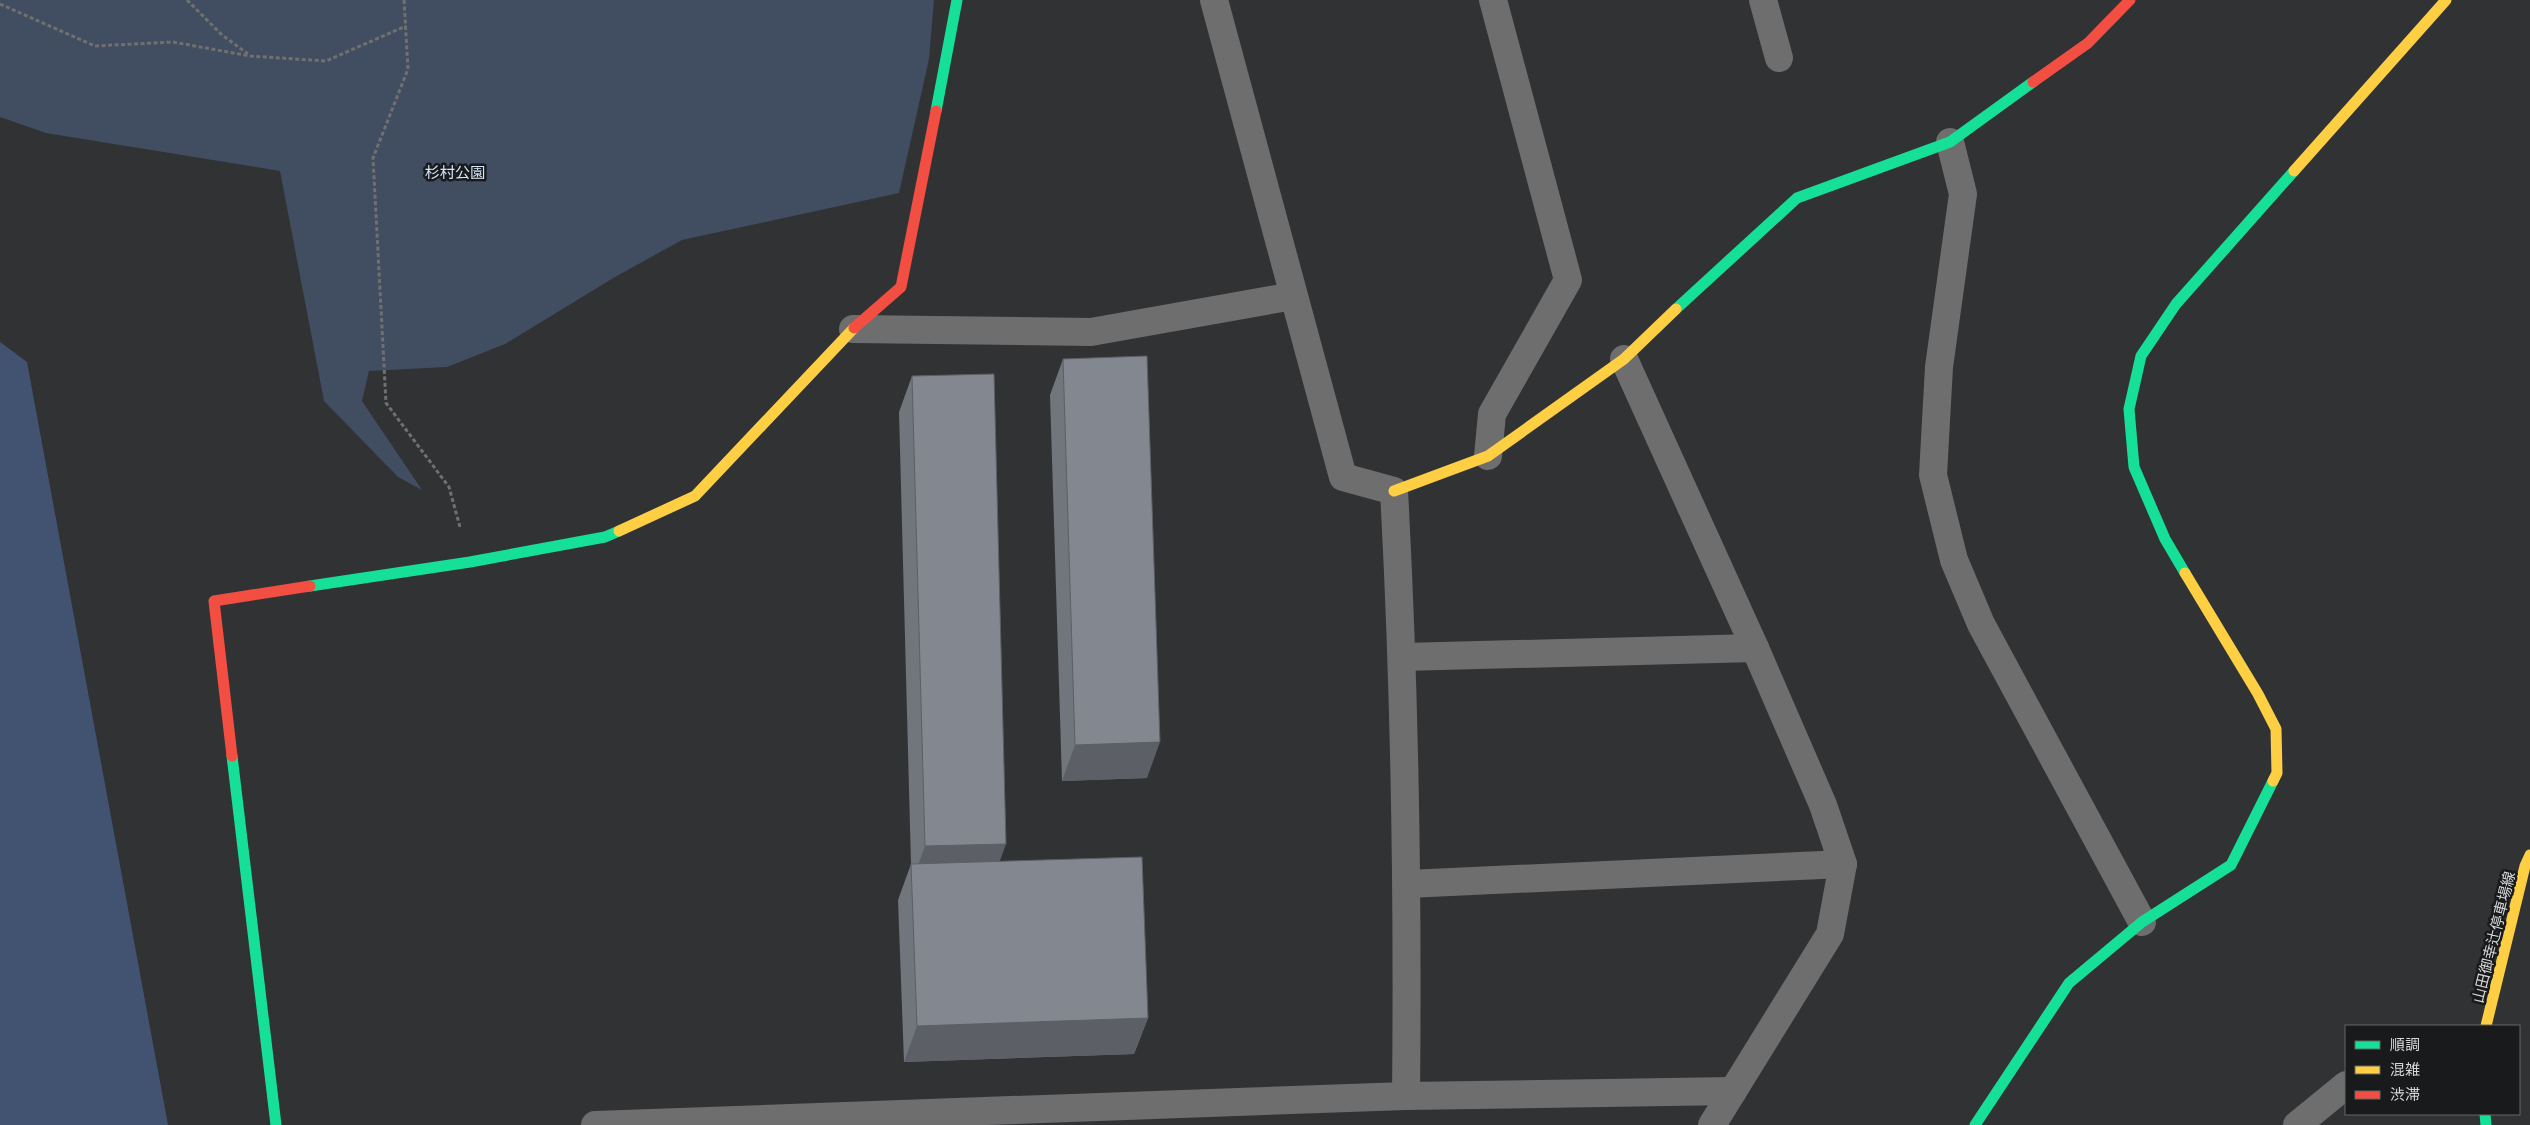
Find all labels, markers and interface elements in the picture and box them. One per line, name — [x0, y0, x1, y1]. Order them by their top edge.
park label: 杉村公園 — [425, 163, 485, 181]
street label: 山田御幸辻停車場線 — [2468, 869, 2518, 1005]
legend — [2345, 1025, 2520, 1115]
text: 順調 — [2390, 1035, 2420, 1053]
text: 混雑 — [2390, 1060, 2420, 1078]
text: 渋滞 — [2390, 1085, 2420, 1103]

